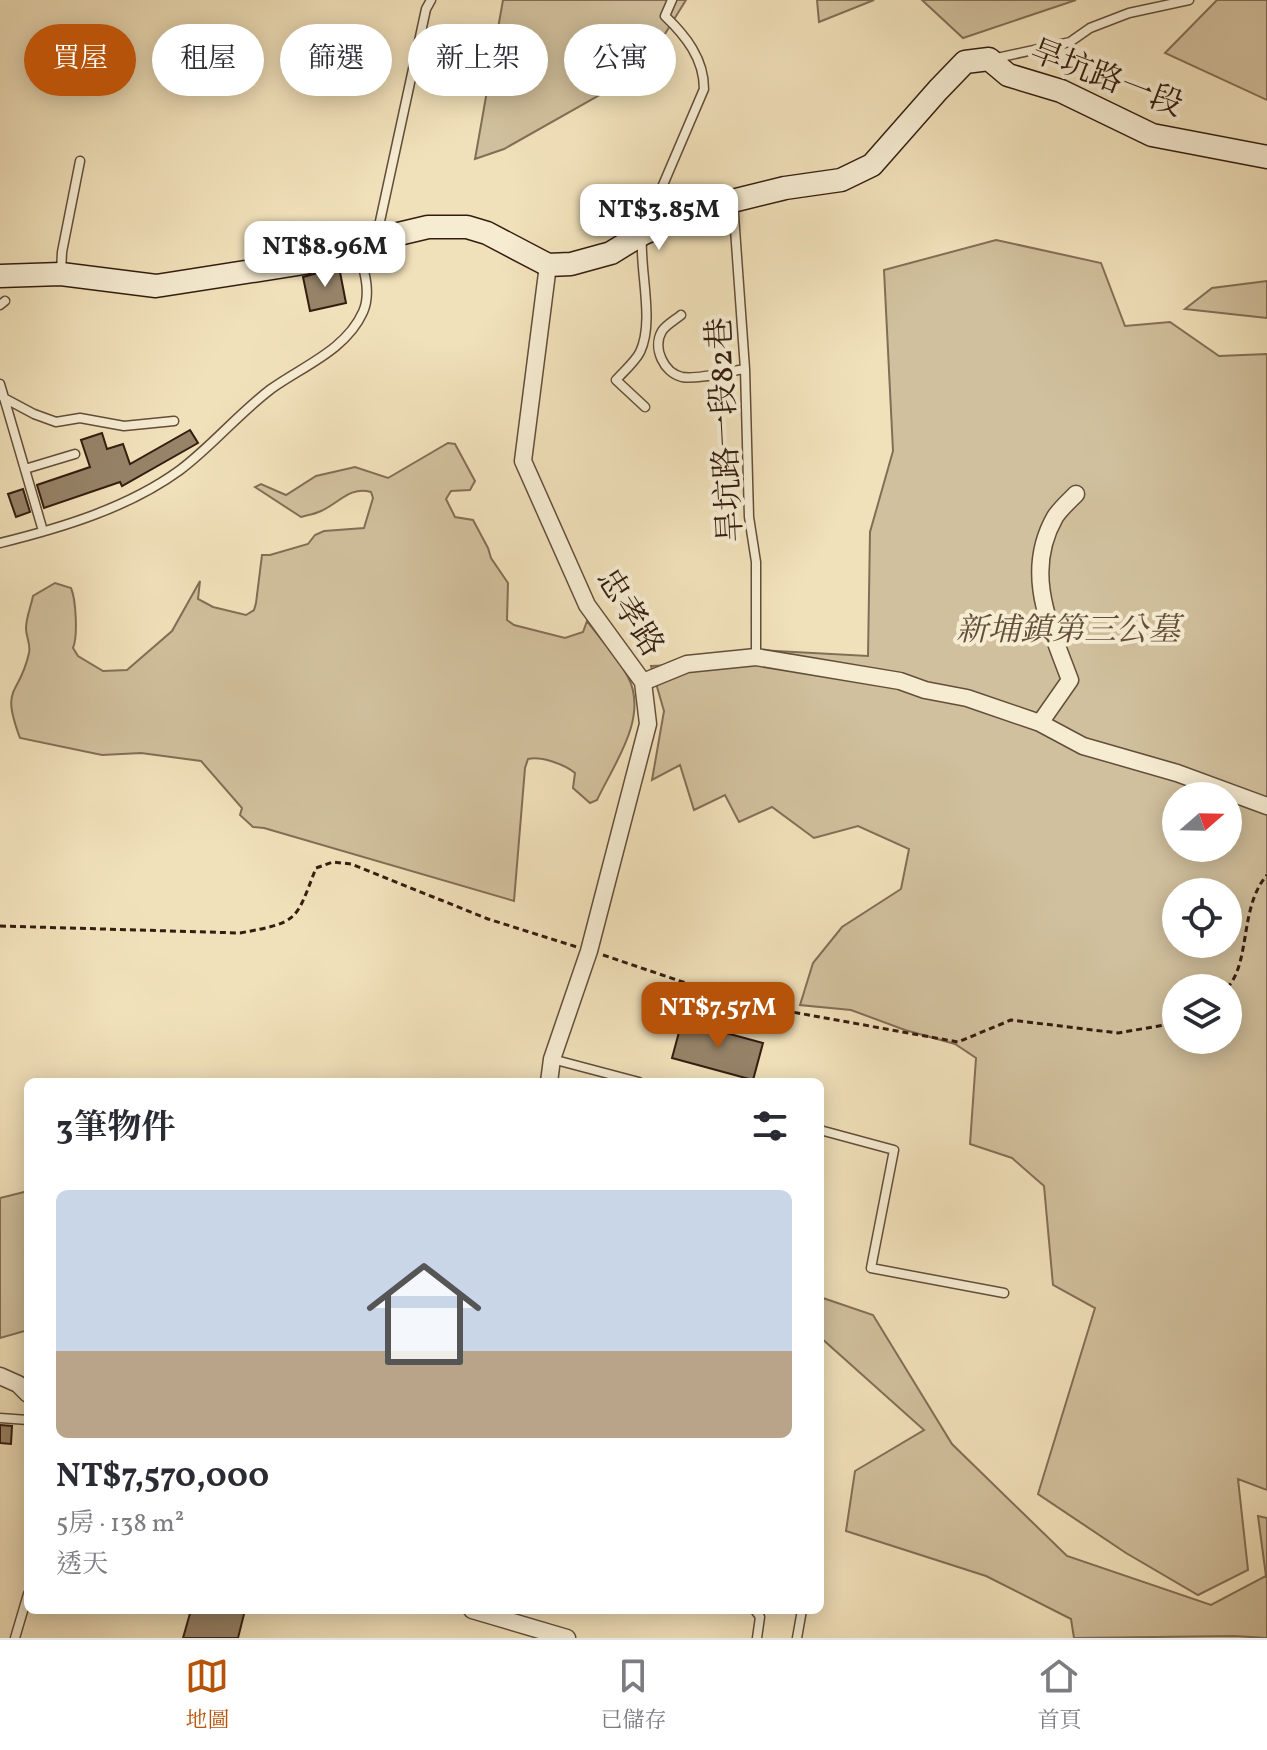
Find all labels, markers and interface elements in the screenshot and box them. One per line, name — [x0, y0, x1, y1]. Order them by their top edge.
chip: 買屋 — [24, 24, 136, 96]
chip: 租屋 — [152, 24, 264, 96]
chip: 篩選 — [280, 24, 392, 96]
chip: 新上架 — [408, 24, 548, 96]
chip: 公寓 — [564, 24, 676, 96]
street label: 旱坑路一段 — [1023, 31, 1189, 129]
pin: NT$3.85M — [576, 184, 742, 252]
text: NT$3.85M — [598, 192, 720, 228]
pin: NT$8.96M — [242, 221, 408, 289]
text: NT$8.96M — [262, 229, 388, 265]
street label: 旱坑路一段82巷 — [699, 316, 755, 544]
street label: 忠孝路 — [584, 561, 673, 666]
park label: 新埔鎮第三公墓 — [956, 610, 1185, 654]
north arrow — [1162, 782, 1242, 862]
map controls — [1162, 782, 1242, 1054]
button: locate — [1162, 878, 1242, 958]
button: layers — [1162, 974, 1242, 1054]
pin: NT$7.57M — [635, 982, 801, 1050]
text: NT$7.57M — [660, 990, 776, 1026]
icon: filters — [748, 1104, 792, 1148]
text: 3筆物件 — [56, 1106, 175, 1153]
icon: home — [352, 1242, 496, 1386]
text: NT$7,570,000 — [56, 1454, 269, 1501]
text: 5房 · 138 m² — [56, 1506, 184, 1542]
text: 透天 — [56, 1547, 108, 1583]
tab: 地圖 — [185, 1654, 230, 1737]
tab: 已儲存 — [600, 1654, 667, 1737]
tab: 首頁 — [1037, 1654, 1082, 1737]

